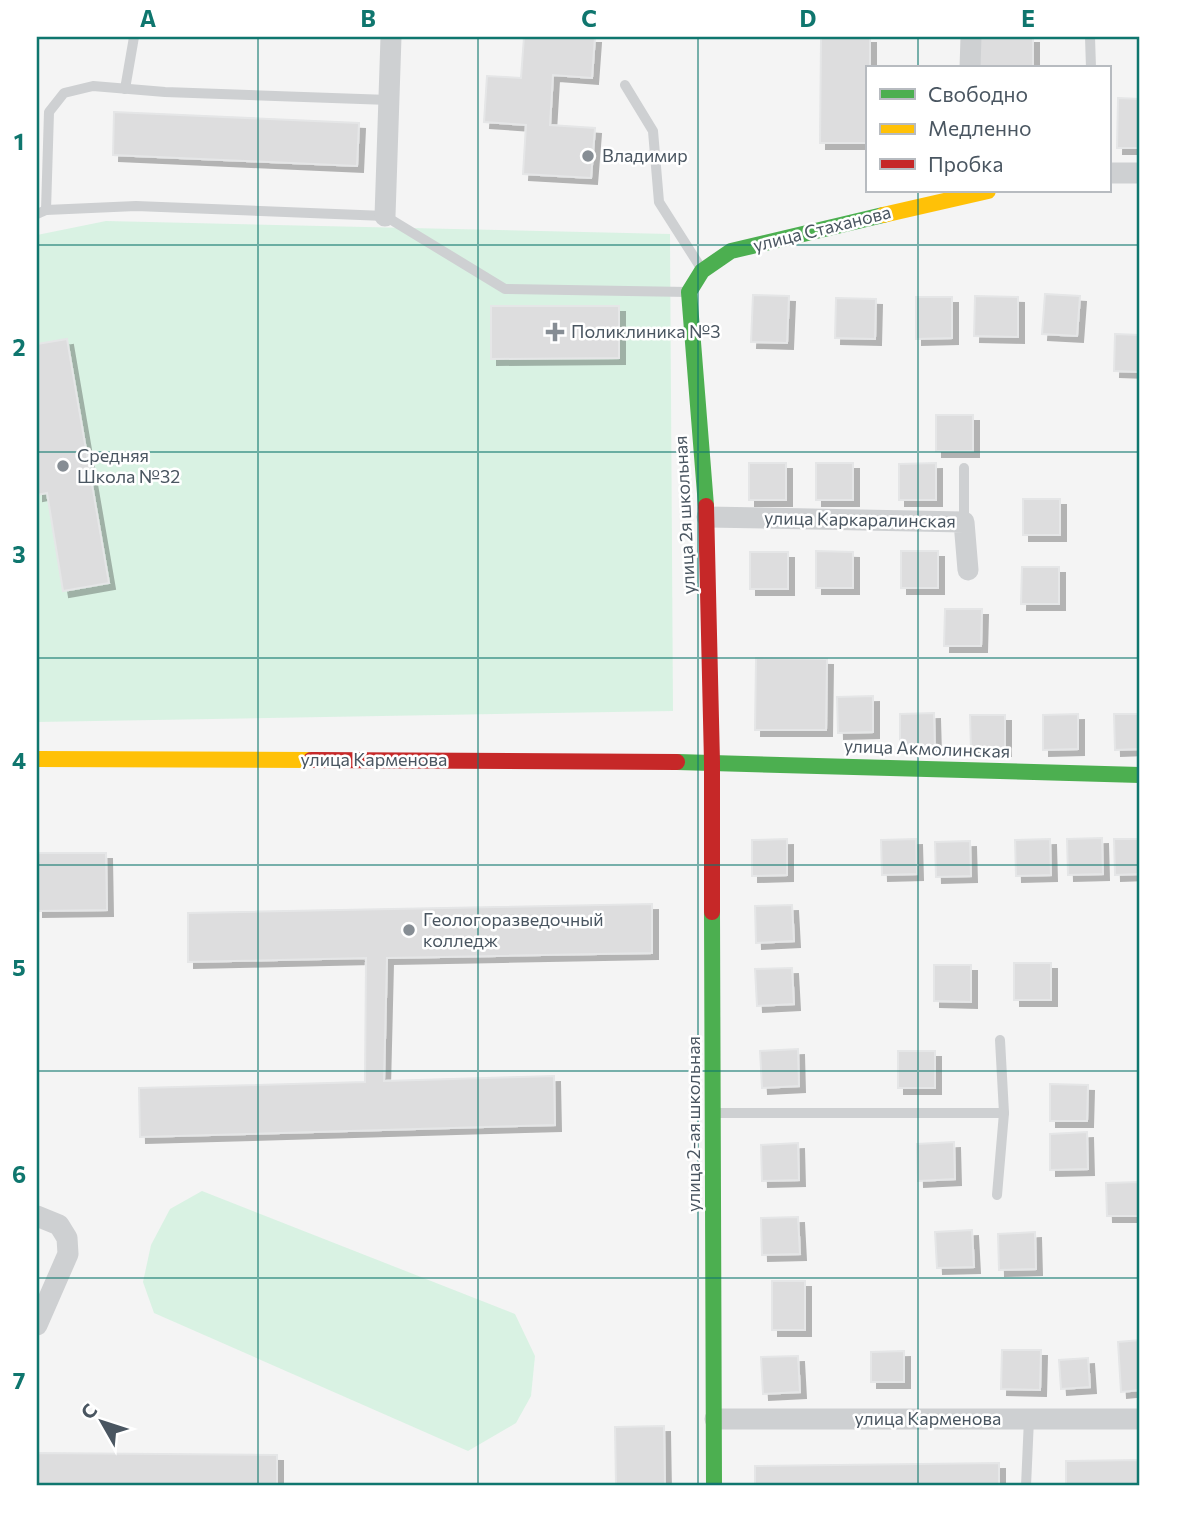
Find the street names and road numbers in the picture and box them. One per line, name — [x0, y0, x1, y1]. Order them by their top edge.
street label: улица Стаханова — [751, 200, 893, 256]
street label: улица 2я школьная — [669, 435, 699, 595]
street label: улица Каркаралинская — [764, 506, 956, 532]
street label: улица Акмолинская — [843, 734, 1011, 762]
street label: улица Карменова — [301, 748, 447, 770]
street label: улица 2-ая школьная — [682, 1036, 704, 1212]
street label: улица Карменова — [855, 1407, 1001, 1429]

